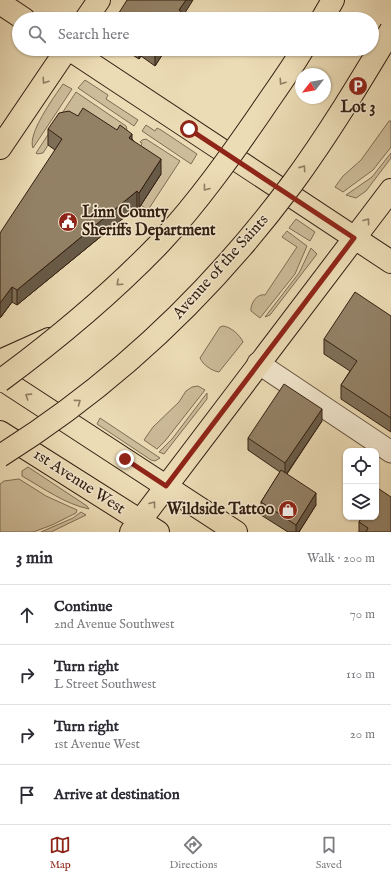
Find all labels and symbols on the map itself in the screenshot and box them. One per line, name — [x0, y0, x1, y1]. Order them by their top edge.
north arrow — [295, 68, 331, 104]
parking icon: Lot 3 — [347, 75, 369, 97]
one-way arrow — [43, 77, 50, 84]
one-way arrow — [280, 77, 287, 84]
place label: Lot 3 — [340, 98, 376, 118]
route start — [180, 120, 198, 138]
one-way arrow — [298, 165, 306, 172]
one-way arrow — [204, 183, 211, 190]
place label: Linn County Sheriffs Department — [82, 203, 216, 241]
street label: Avenue of the Saints — [168, 210, 274, 324]
public building icon: Linn County Sheriffs Department — [57, 211, 79, 233]
one-way arrow — [362, 218, 369, 225]
one-way arrow — [116, 279, 123, 286]
one-way arrow — [25, 394, 32, 401]
one-way arrow — [74, 400, 81, 407]
street label: 1st Avenue West — [29, 445, 129, 519]
route end — [116, 450, 134, 468]
shop icon: Wildside Tattoo — [277, 499, 299, 521]
place label: Wildside Tattoo — [166, 500, 274, 520]
one-way arrow — [148, 501, 155, 508]

